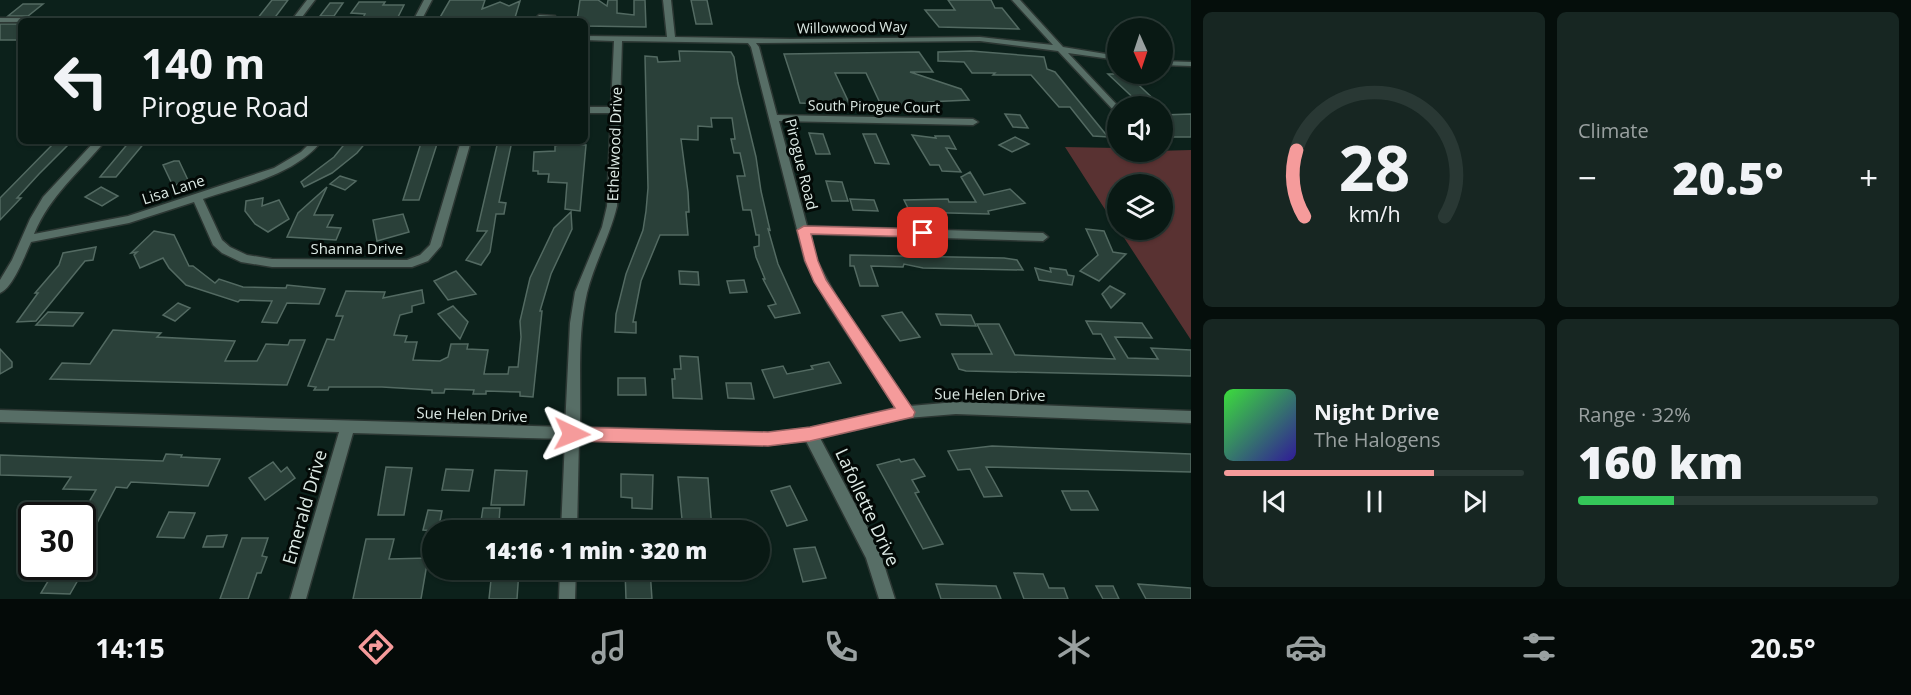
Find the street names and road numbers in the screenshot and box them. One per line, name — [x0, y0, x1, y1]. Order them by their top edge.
street label: Willowwood Way — [797, 17, 908, 37]
street label: Ethelwood Drive — [602, 86, 626, 202]
street label: South Pirogue Court — [808, 95, 940, 117]
street label: Pirogue Road — [781, 116, 823, 212]
street label: Lisa Lane — [139, 169, 207, 209]
street label: Shanna Drive — [310, 238, 404, 258]
street label: Sue Helen Drive — [934, 383, 1046, 405]
street label: Sue Helen Drive — [416, 402, 528, 426]
street label: Lafollette Drive — [830, 444, 906, 570]
street label: Emerald Drive — [276, 447, 332, 567]

